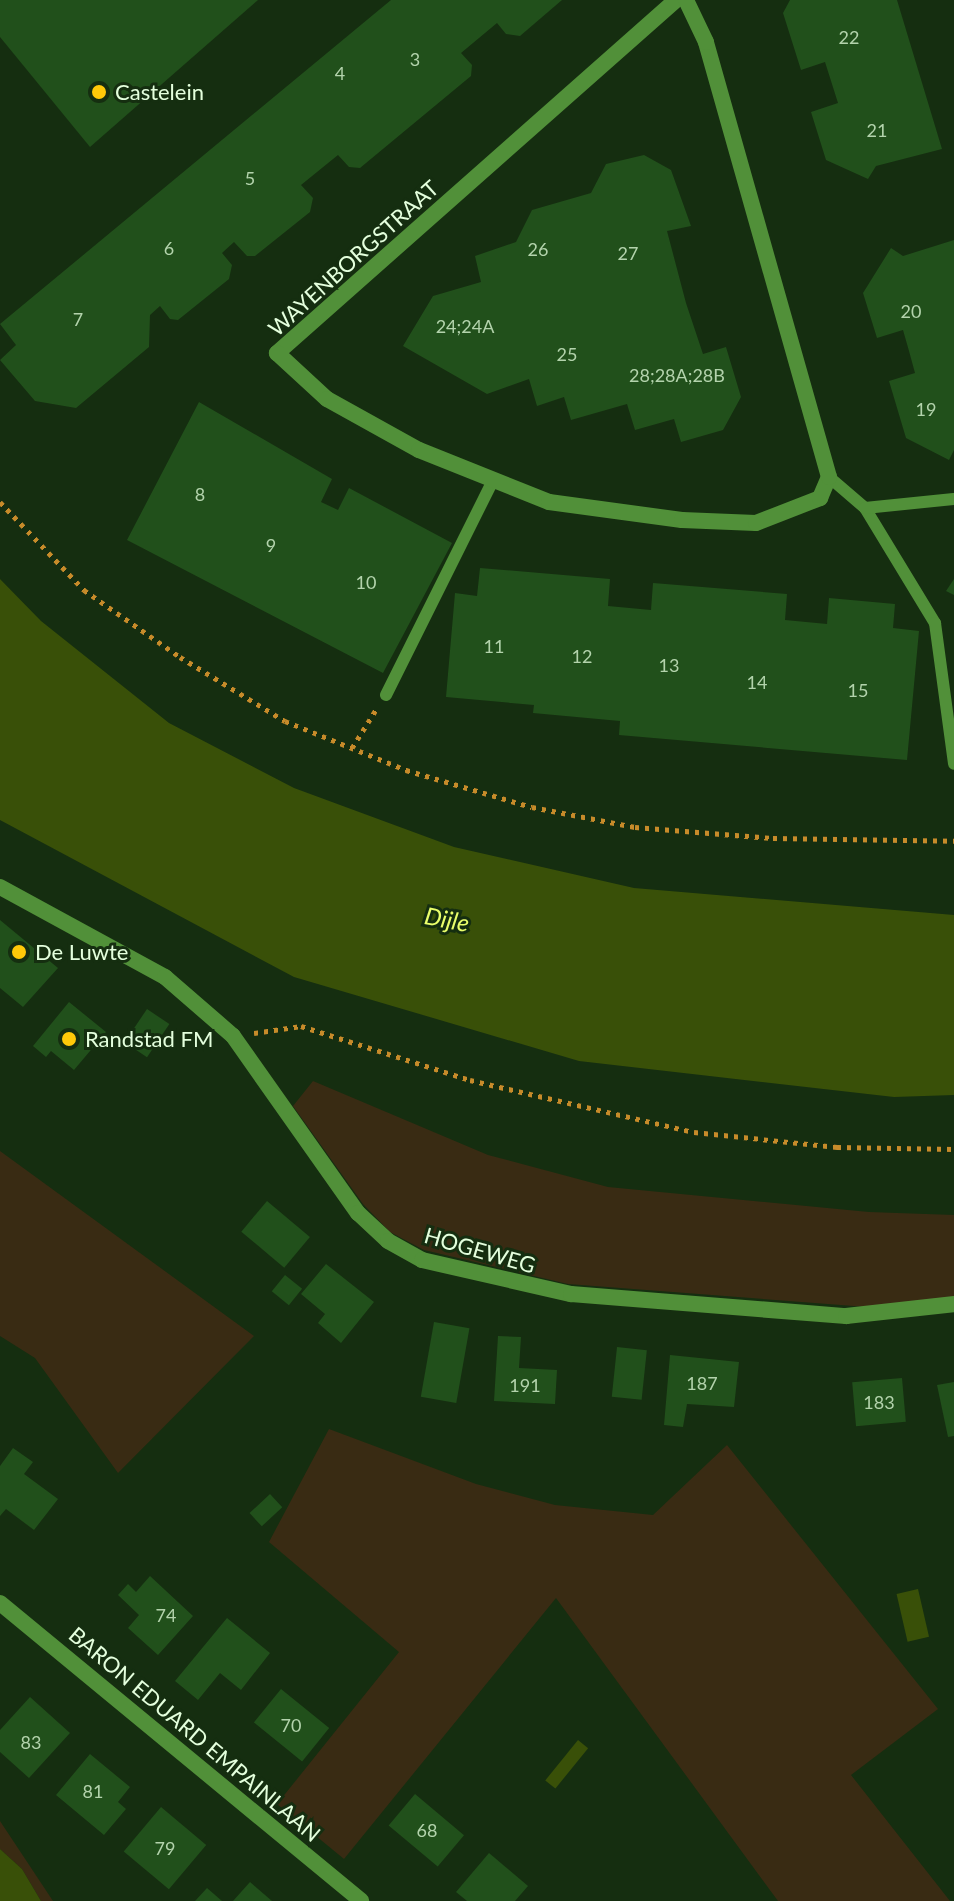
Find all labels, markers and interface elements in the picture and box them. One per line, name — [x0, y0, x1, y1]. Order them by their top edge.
house number: 22 — [839, 26, 859, 48]
house number: 3 — [410, 48, 420, 70]
house number: 4 — [335, 62, 345, 84]
place label: Castelein — [115, 79, 204, 105]
marker: Castelein — [90, 83, 108, 101]
house number: 21 — [867, 119, 887, 141]
house number: 5 — [245, 167, 255, 189]
street label: WAYENBORGSTRAAT — [262, 175, 444, 341]
house number: 6 — [164, 237, 174, 259]
house number: 26 — [528, 238, 548, 260]
house number: 27 — [618, 242, 638, 264]
house number: 20 — [901, 300, 921, 322]
house number: 7 — [73, 308, 83, 330]
house number: 24;24A — [436, 315, 494, 337]
house number: 25 — [557, 343, 577, 365]
house number: 28;28A;28B — [629, 364, 725, 386]
house number: 19 — [916, 398, 936, 420]
house number: 8 — [195, 483, 205, 505]
house number: 9 — [266, 534, 276, 556]
house number: 10 — [356, 571, 376, 593]
house number: 11 — [484, 635, 504, 657]
house number: 12 — [572, 645, 592, 667]
house number: 13 — [659, 654, 679, 676]
house number: 14 — [747, 671, 767, 693]
house number: 15 — [848, 679, 868, 701]
water label: Dijle — [422, 901, 472, 937]
place label: De Luwte — [35, 939, 128, 965]
marker: De Luwte — [10, 943, 28, 961]
place label: Randstad FM — [85, 1026, 213, 1052]
marker: Randstad FM — [60, 1030, 78, 1048]
street label: HOGEWEG — [421, 1222, 539, 1278]
house number: 187 — [686, 1372, 718, 1394]
house number: 191 — [509, 1374, 541, 1396]
house number: 183 — [863, 1391, 895, 1413]
house number: 74 — [156, 1604, 176, 1626]
street label: BARON EDUARD EMPAINLAAN — [64, 1621, 326, 1847]
house number: 70 — [281, 1714, 301, 1736]
house number: 83 — [21, 1731, 41, 1753]
house number: 81 — [83, 1780, 103, 1802]
house number: 68 — [417, 1819, 437, 1841]
house number: 79 — [155, 1837, 175, 1859]

